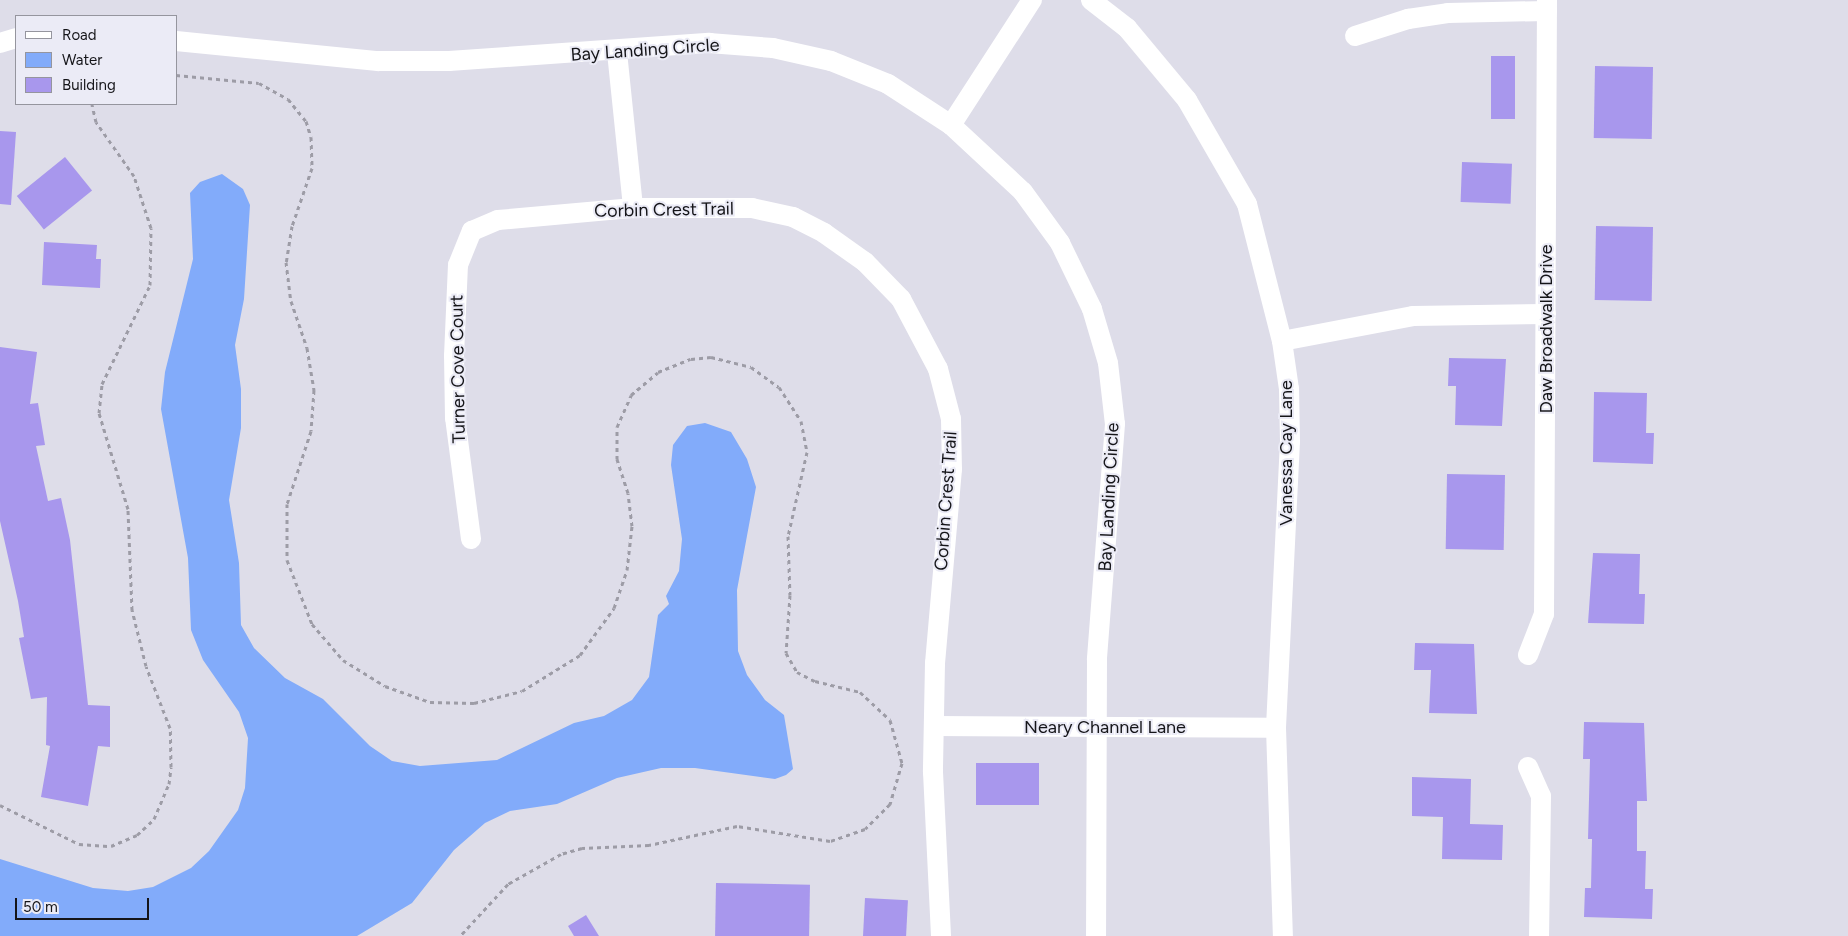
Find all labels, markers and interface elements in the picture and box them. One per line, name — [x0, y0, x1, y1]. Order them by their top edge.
legend — [15, 15, 178, 105]
text: Road — [62, 26, 97, 44]
street label: Bay Landing Circle — [570, 34, 720, 66]
text: Water — [62, 51, 102, 69]
text: Building — [62, 76, 116, 94]
street label: Corbin Crest Trail — [594, 198, 734, 222]
street label: Daw Broadwalk Drive — [1535, 244, 1557, 414]
street label: Turner Cove Court — [446, 295, 470, 443]
street label: Vanessa Cay Lane — [1275, 380, 1297, 526]
street label: Bay Landing Circle — [1094, 422, 1124, 572]
street label: Corbin Crest Trail — [930, 431, 962, 571]
street label: Neary Channel Lane — [1024, 716, 1186, 738]
scale bar — [18, 888, 151, 920]
text: 50 m — [23, 898, 58, 916]

